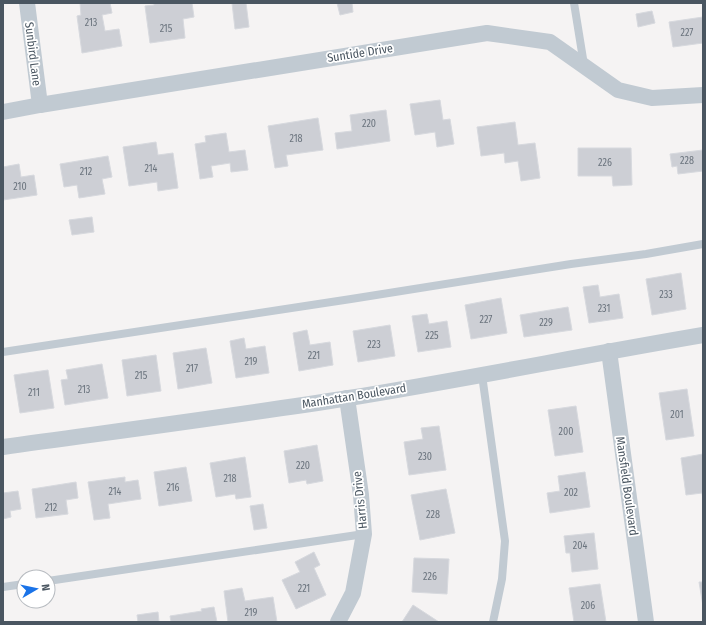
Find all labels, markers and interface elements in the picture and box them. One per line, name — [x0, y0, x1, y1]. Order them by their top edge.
house number: 213 — [85, 17, 98, 29]
street label: Sunbird Lane — [22, 21, 44, 87]
house number: 215 — [160, 23, 173, 35]
house number: 227 — [681, 27, 693, 39]
street label: Suntide Drive — [326, 41, 394, 65]
house number: 220 — [362, 118, 376, 130]
house number: 218 — [289, 133, 303, 145]
house number: 228 — [680, 155, 694, 167]
house number: 226 — [598, 157, 612, 169]
house number: 214 — [145, 163, 158, 175]
house number: 212 — [80, 166, 93, 178]
house number: 210 — [13, 181, 27, 193]
house number: 233 — [659, 289, 673, 301]
house number: 231 — [598, 303, 610, 315]
house number: 227 — [480, 314, 492, 326]
house number: 229 — [539, 317, 553, 329]
house number: 225 — [425, 330, 439, 342]
house number: 223 — [367, 339, 381, 351]
house number: 221 — [308, 350, 320, 362]
house number: 219 — [245, 356, 258, 368]
house number: 217 — [186, 363, 198, 375]
house number: 215 — [135, 370, 148, 382]
street label: Manhattan Boulevard — [301, 381, 407, 411]
house number: 213 — [78, 384, 91, 396]
house number: 211 — [28, 387, 40, 399]
house number: 201 — [670, 409, 684, 421]
house number: 200 — [559, 426, 573, 438]
street label: Mansfield Boulevard — [613, 436, 641, 536]
house number: 230 — [418, 451, 432, 463]
house number: 220 — [296, 460, 310, 472]
street label: Harris Drive — [350, 470, 370, 530]
house number: 218 — [223, 473, 237, 485]
house number: 216 — [166, 482, 180, 494]
house number: 214 — [109, 486, 122, 498]
house number: 202 — [564, 487, 579, 499]
house number: 212 — [45, 502, 58, 514]
house number: 228 — [426, 509, 440, 521]
house number: 204 — [573, 540, 587, 552]
north arrow — [16, 569, 56, 609]
house number: 226 — [423, 571, 437, 583]
text: N — [38, 583, 52, 592]
house number: 221 — [298, 583, 310, 595]
house number: 206 — [581, 600, 595, 612]
house number: 219 — [245, 607, 258, 619]

